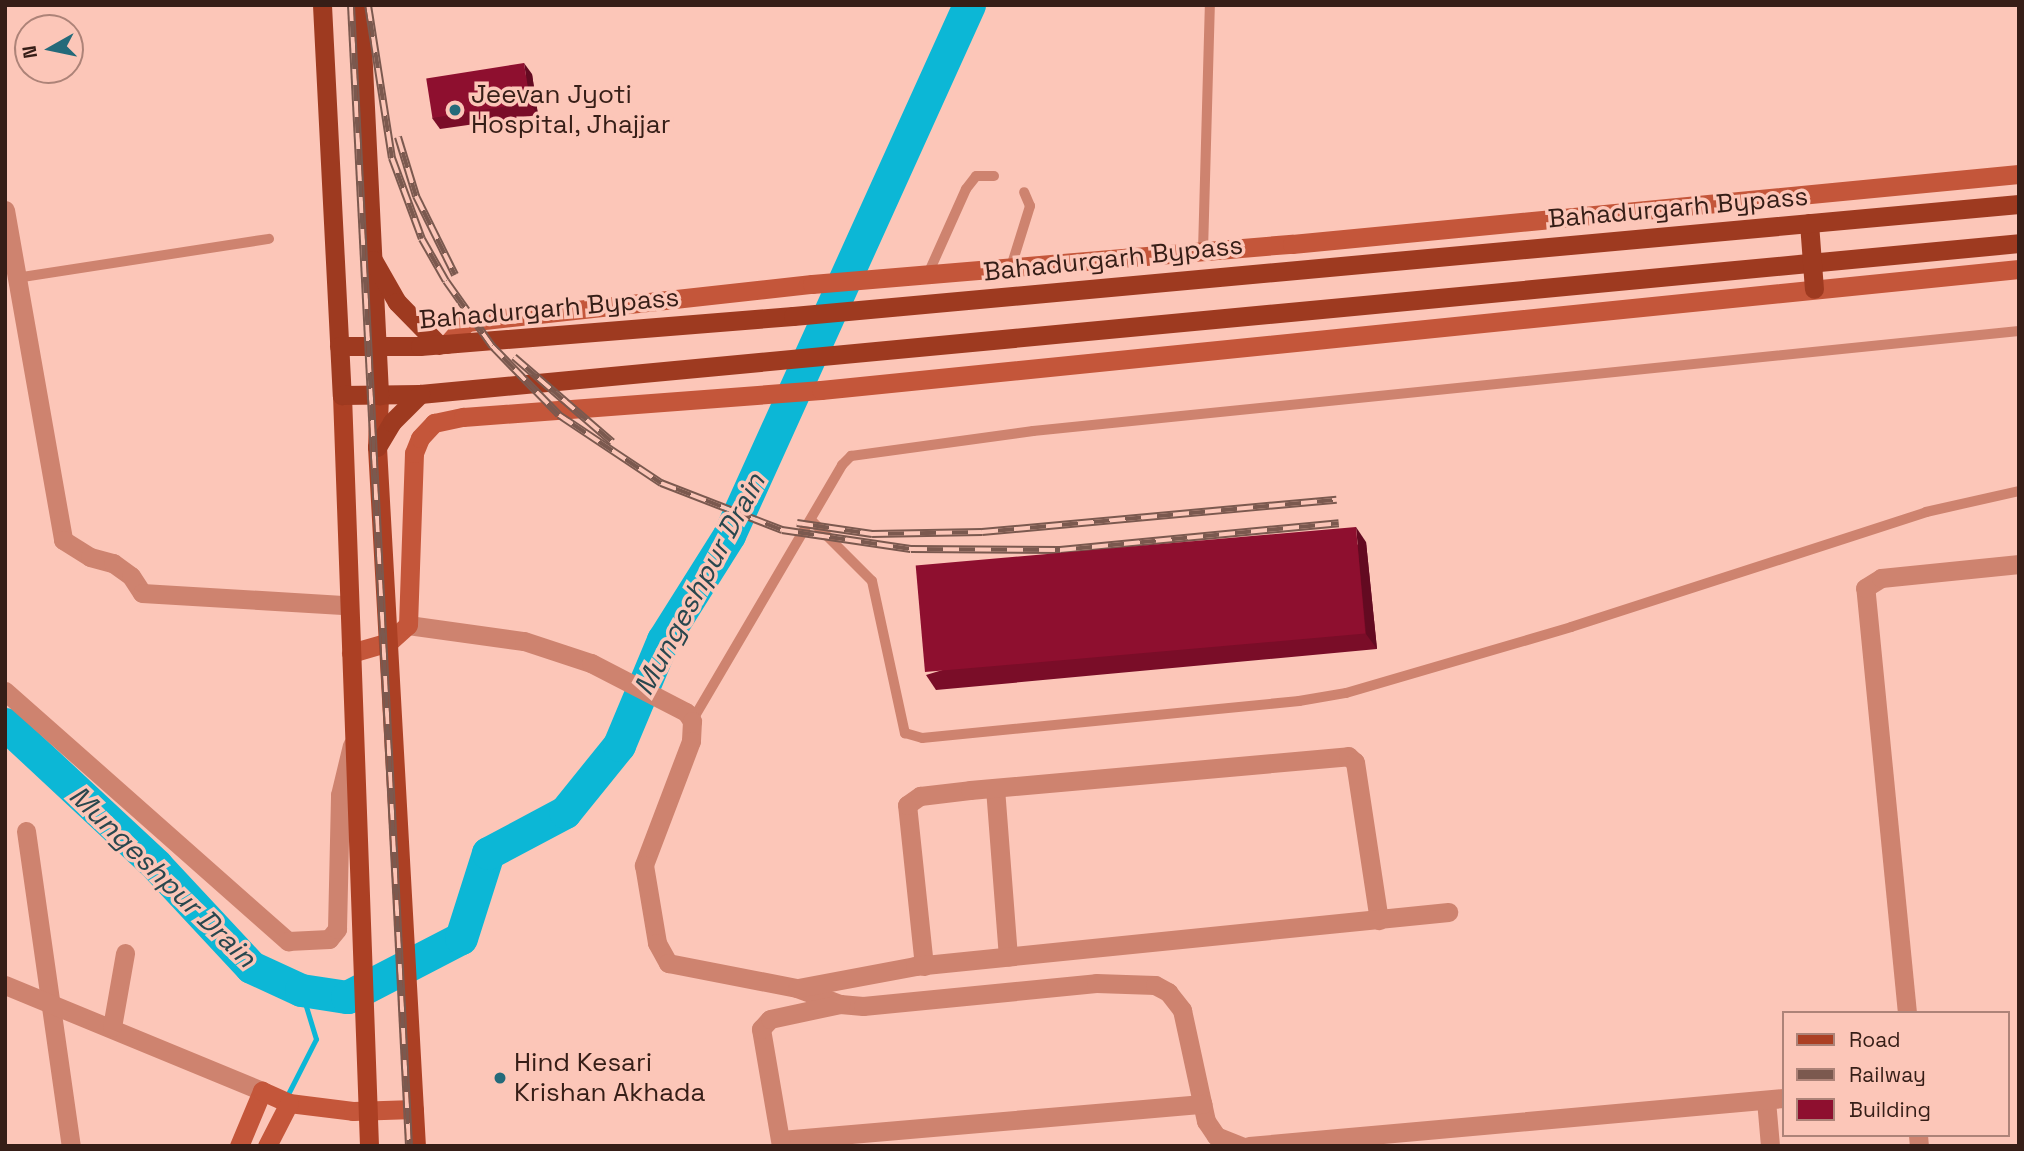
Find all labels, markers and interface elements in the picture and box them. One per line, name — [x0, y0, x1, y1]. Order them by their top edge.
north arrow — [14, 14, 84, 84]
text: N — [16, 44, 43, 60]
place label: Jeevan Jyoti Hospital, Jhajjar — [471, 79, 671, 140]
marker: Jeevan Jyoti Hospital, Jhajjar — [445, 100, 465, 120]
street label: Bahadurgarh Bypass — [1547, 181, 1809, 235]
street label: Bahadurgarh Bypass — [982, 230, 1244, 288]
street label: Bahadurgarh Bypass — [418, 282, 680, 336]
water label: Mungeshpur Drain — [626, 467, 772, 701]
water label: Mungeshpur Drain — [63, 778, 263, 974]
legend — [1783, 1011, 2010, 1137]
text: Road — [1849, 1026, 1901, 1053]
place label: Hind Kesari Krishan Akhada — [514, 1047, 706, 1108]
text: Railway — [1849, 1061, 1926, 1088]
marker: Hind Kesari Krishan Akhada — [492, 1070, 508, 1086]
text: Building — [1849, 1096, 1931, 1123]

